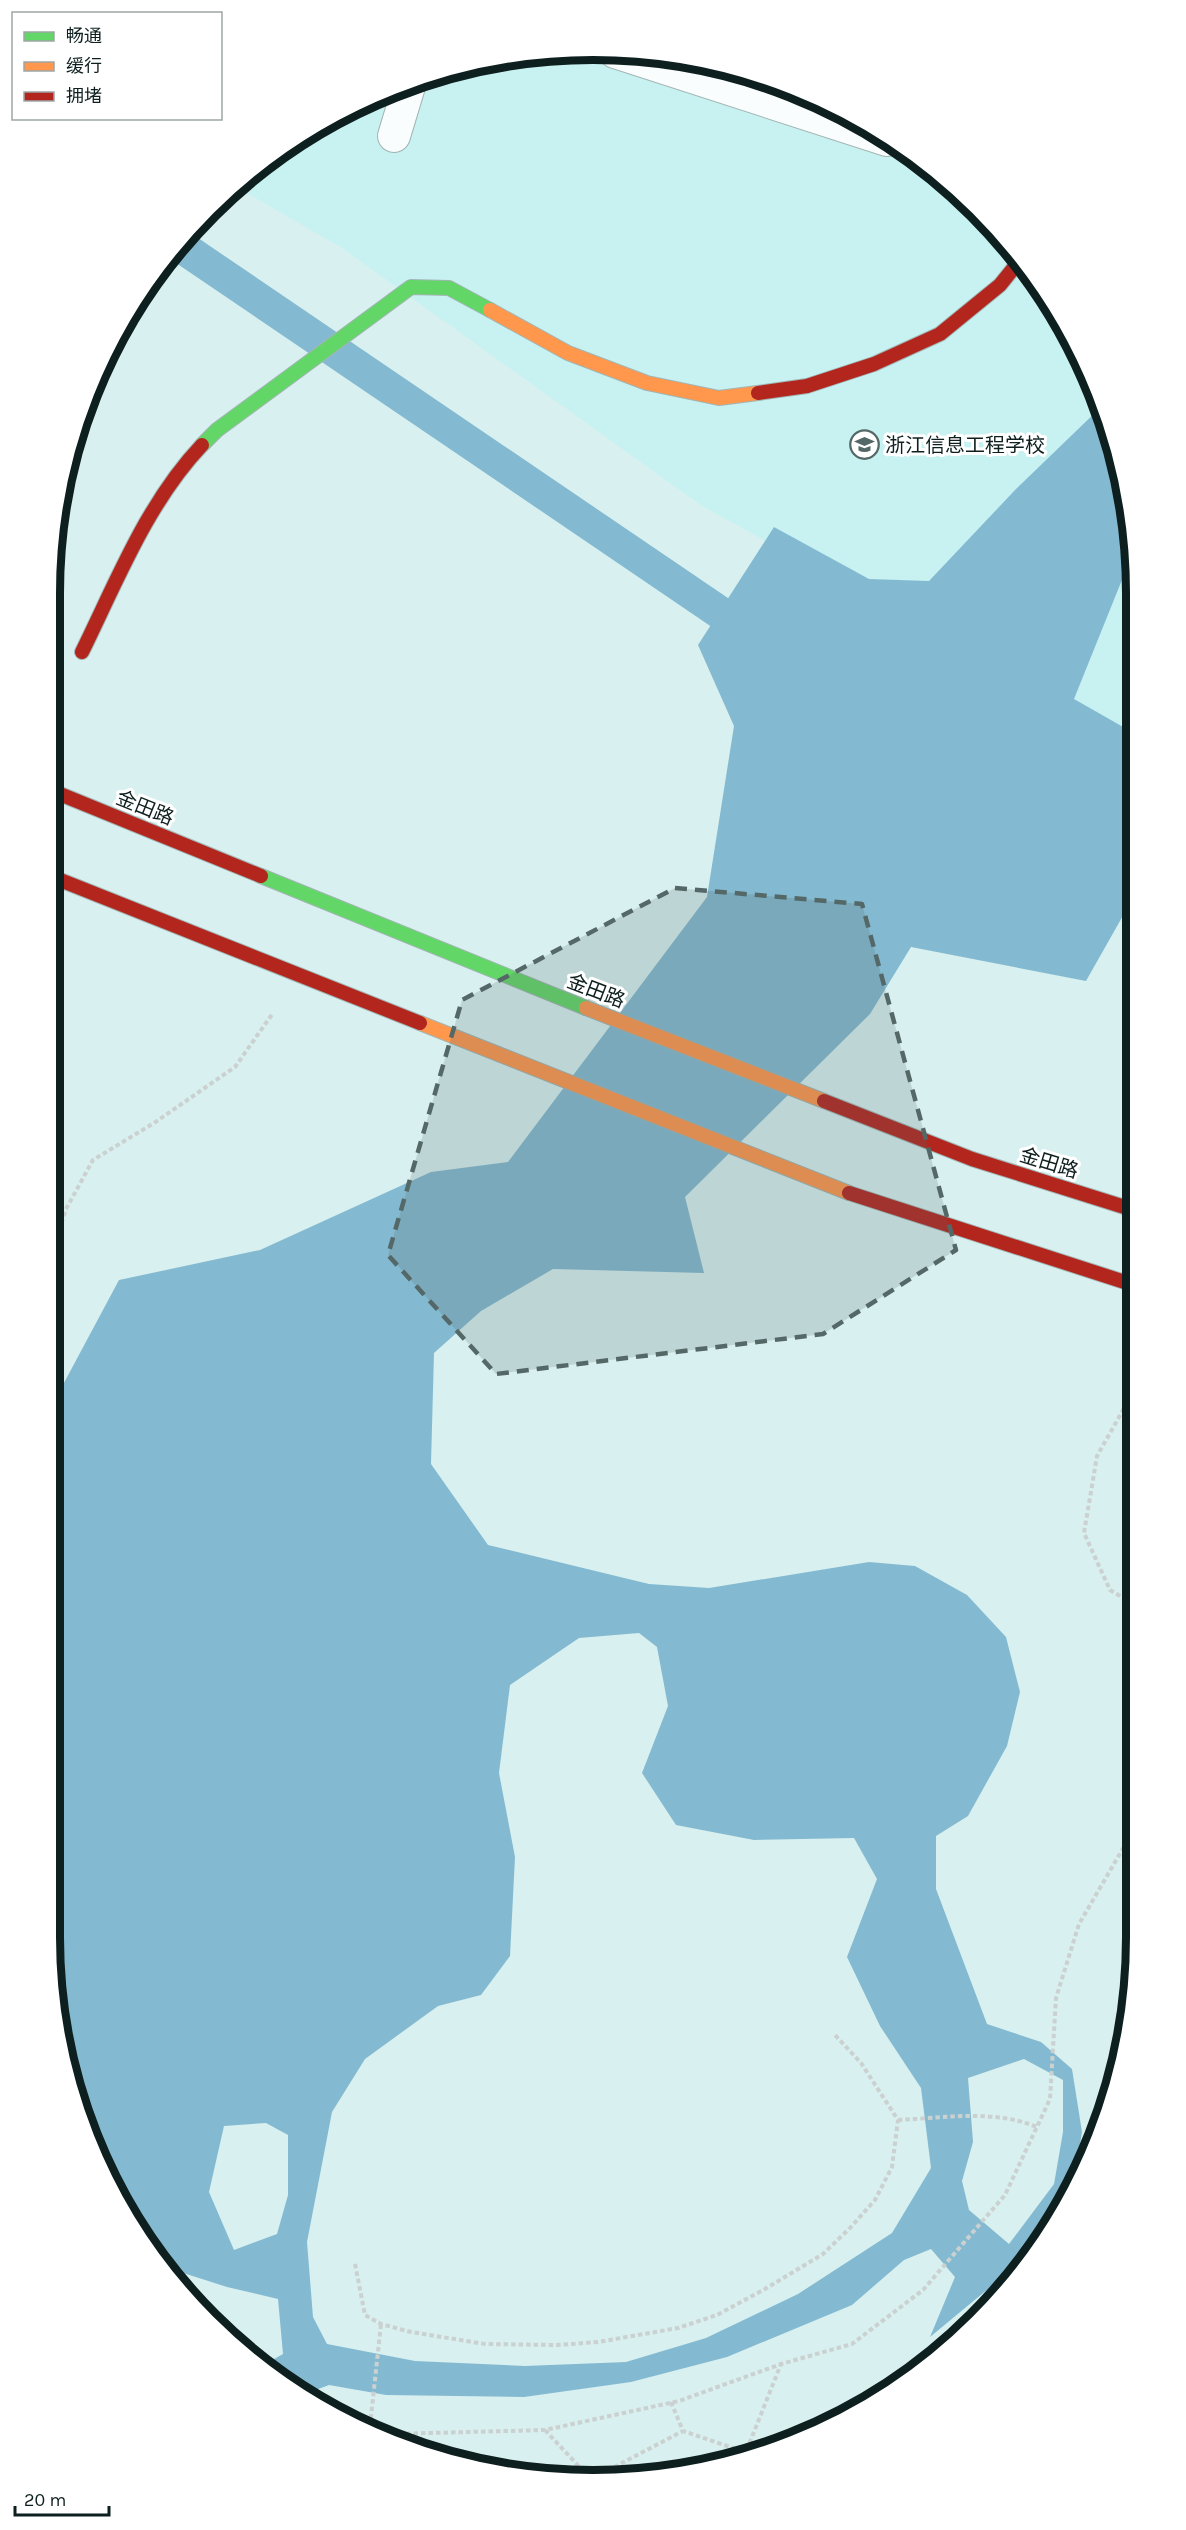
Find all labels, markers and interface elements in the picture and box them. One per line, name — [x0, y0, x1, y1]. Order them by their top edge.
legend — [12, 12, 222, 120]
text: 畅通 — [66, 25, 102, 47]
text: 缓行 — [66, 55, 102, 77]
text: 拥堵 — [66, 85, 102, 107]
school or university icon: 浙江信息工程学校 — [848, 429, 880, 461]
place label: 浙江信息工程学校 — [885, 434, 1045, 457]
street label: 金田路 — [113, 786, 177, 830]
street label: 金田路 — [564, 970, 628, 1012]
street label: 金田路 — [1017, 1143, 1081, 1183]
scale bar — [15, 2479, 110, 2517]
text: 20 m — [24, 2489, 66, 2511]

